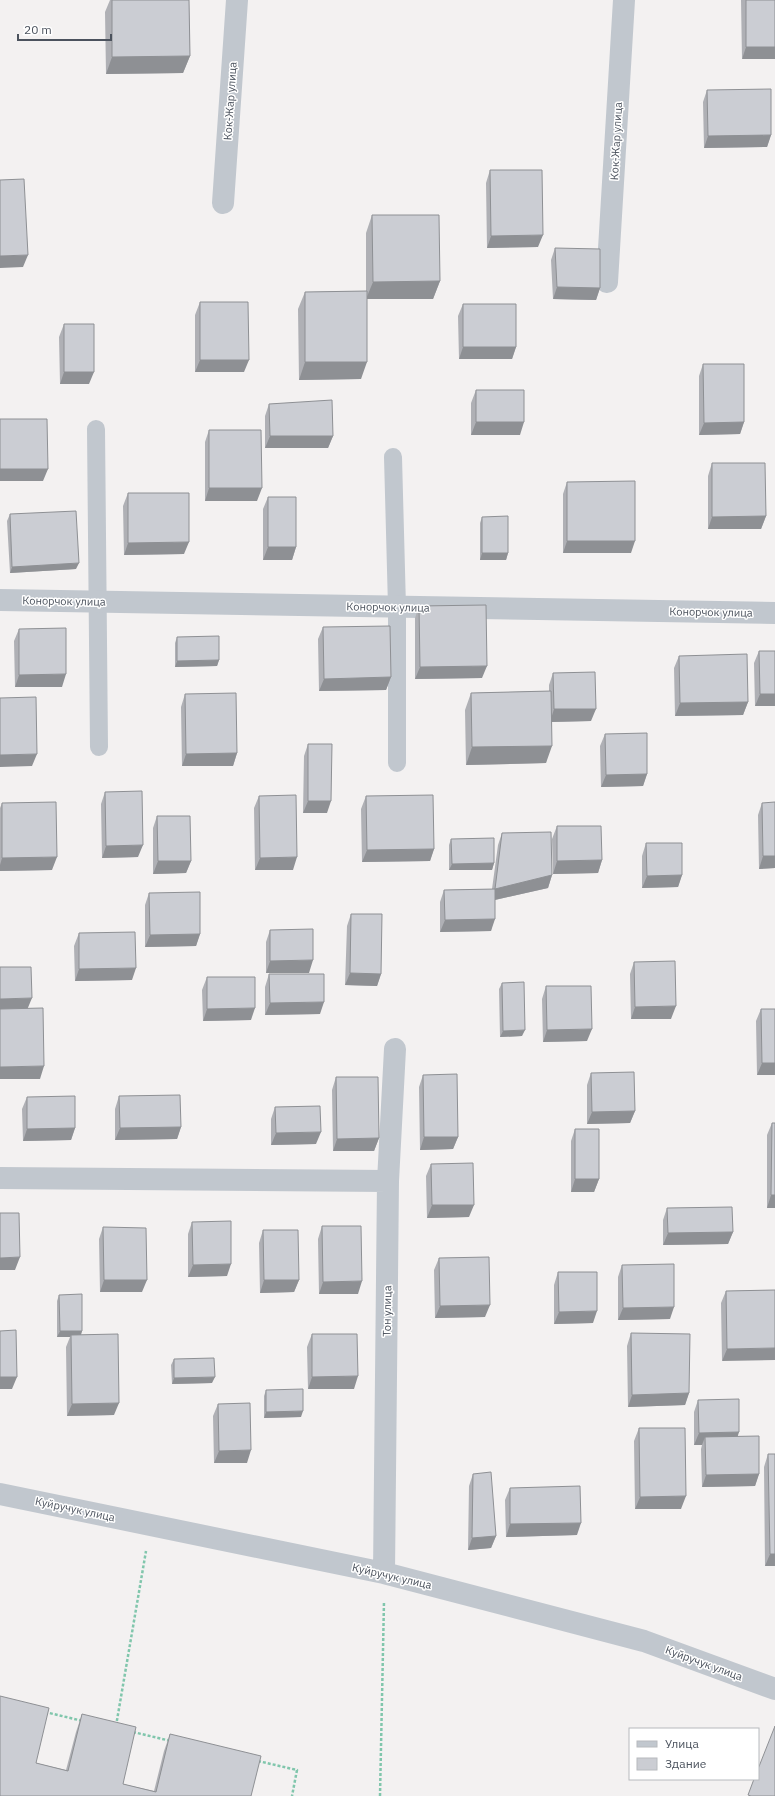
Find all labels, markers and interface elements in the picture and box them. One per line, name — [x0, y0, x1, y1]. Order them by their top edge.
scale bar — [18, 16, 111, 42]
text: 20 m — [24, 22, 52, 37]
street label: Кок-Жар улица — [220, 61, 240, 141]
street label: Кок-Жар улица — [607, 101, 625, 181]
street label: Конорчок улица — [22, 593, 106, 609]
street label: Конорчок улица — [346, 599, 430, 615]
street label: Конорчок улица — [669, 604, 753, 620]
street label: Тон улица — [380, 1285, 394, 1337]
street label: Куйручук улица — [34, 1494, 116, 1524]
street label: Куйручук улица — [351, 1560, 433, 1592]
street label: Куйручук улица — [663, 1643, 745, 1684]
legend — [629, 1728, 759, 1780]
text: Улица — [665, 1736, 699, 1751]
text: Здание — [665, 1756, 707, 1771]

